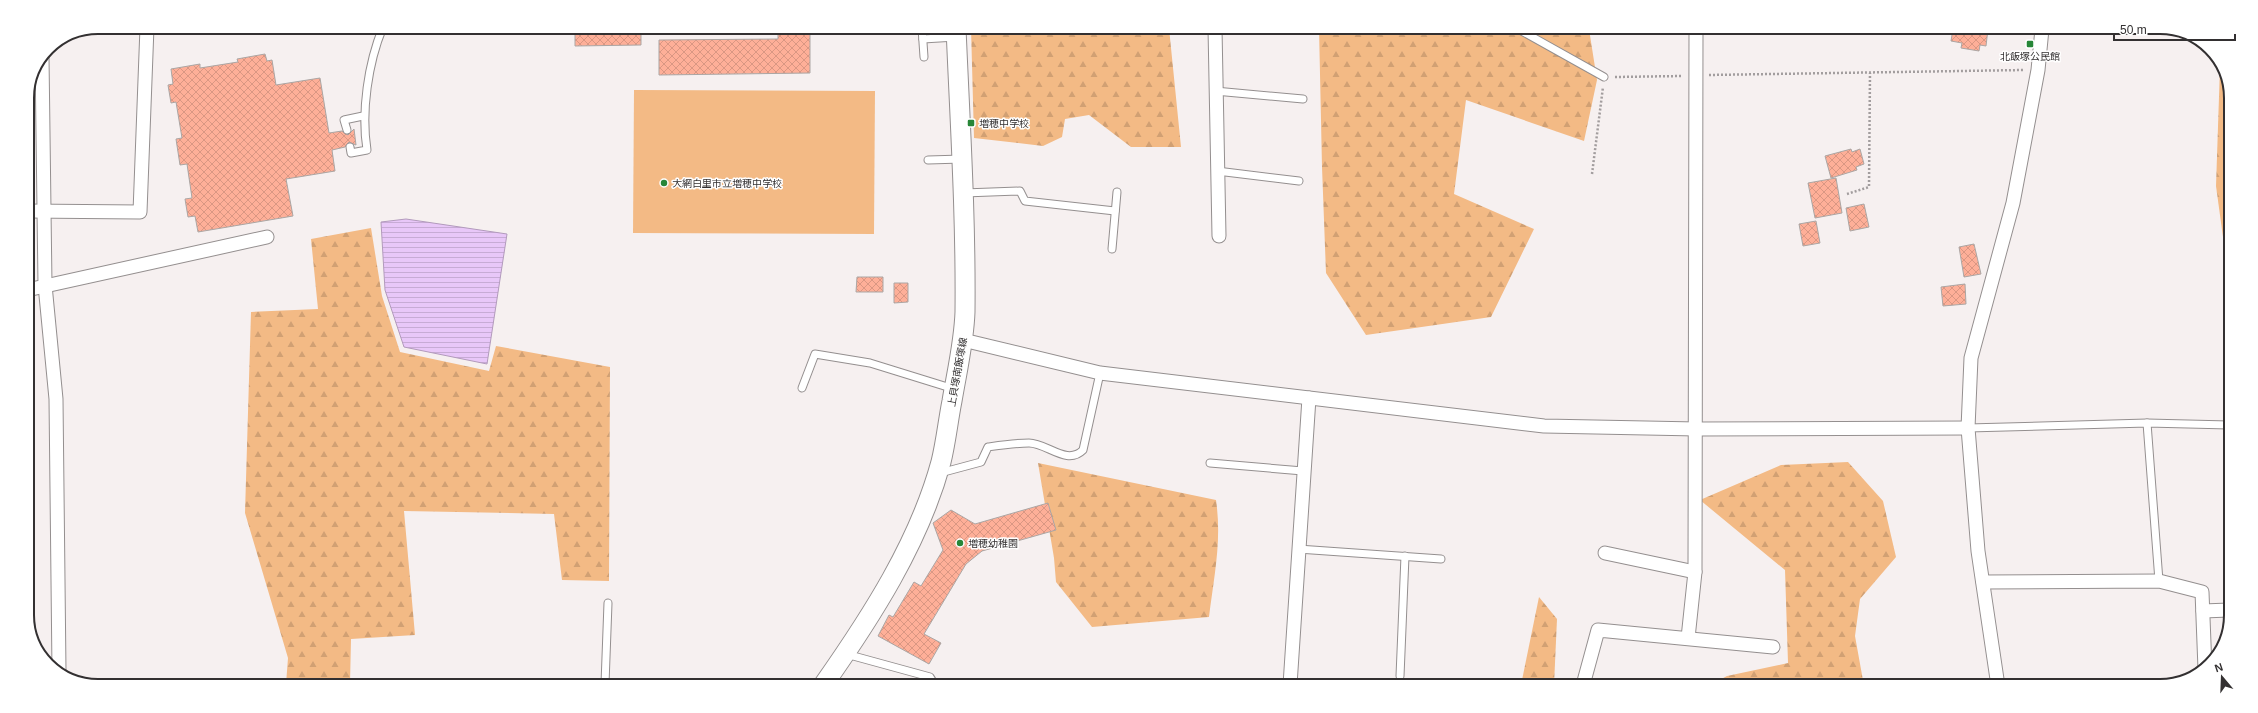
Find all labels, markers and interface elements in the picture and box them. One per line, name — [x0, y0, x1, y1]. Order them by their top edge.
scale bar — [2114, 16, 2235, 42]
text: 50 m — [2120, 23, 2147, 37]
marker: 北飯塚公民館 — [2025, 39, 2035, 49]
place label: 北飯塚公民館 — [2000, 51, 2060, 62]
marker: 増穂中学校 — [966, 118, 976, 128]
place label: 増穂中学校 — [979, 118, 1029, 129]
marker: 大網白里市立増穂中学校 — [659, 178, 669, 188]
place label: 大網白里市立増穂中学校 — [672, 178, 782, 189]
street label: 上貝塚南飯塚線 — [946, 337, 969, 408]
marker: 増穂幼稚園 — [955, 538, 965, 548]
place label: 増穂幼稚園 — [968, 538, 1018, 549]
north arrow — [2202, 657, 2242, 697]
text: N — [2213, 661, 2225, 675]

